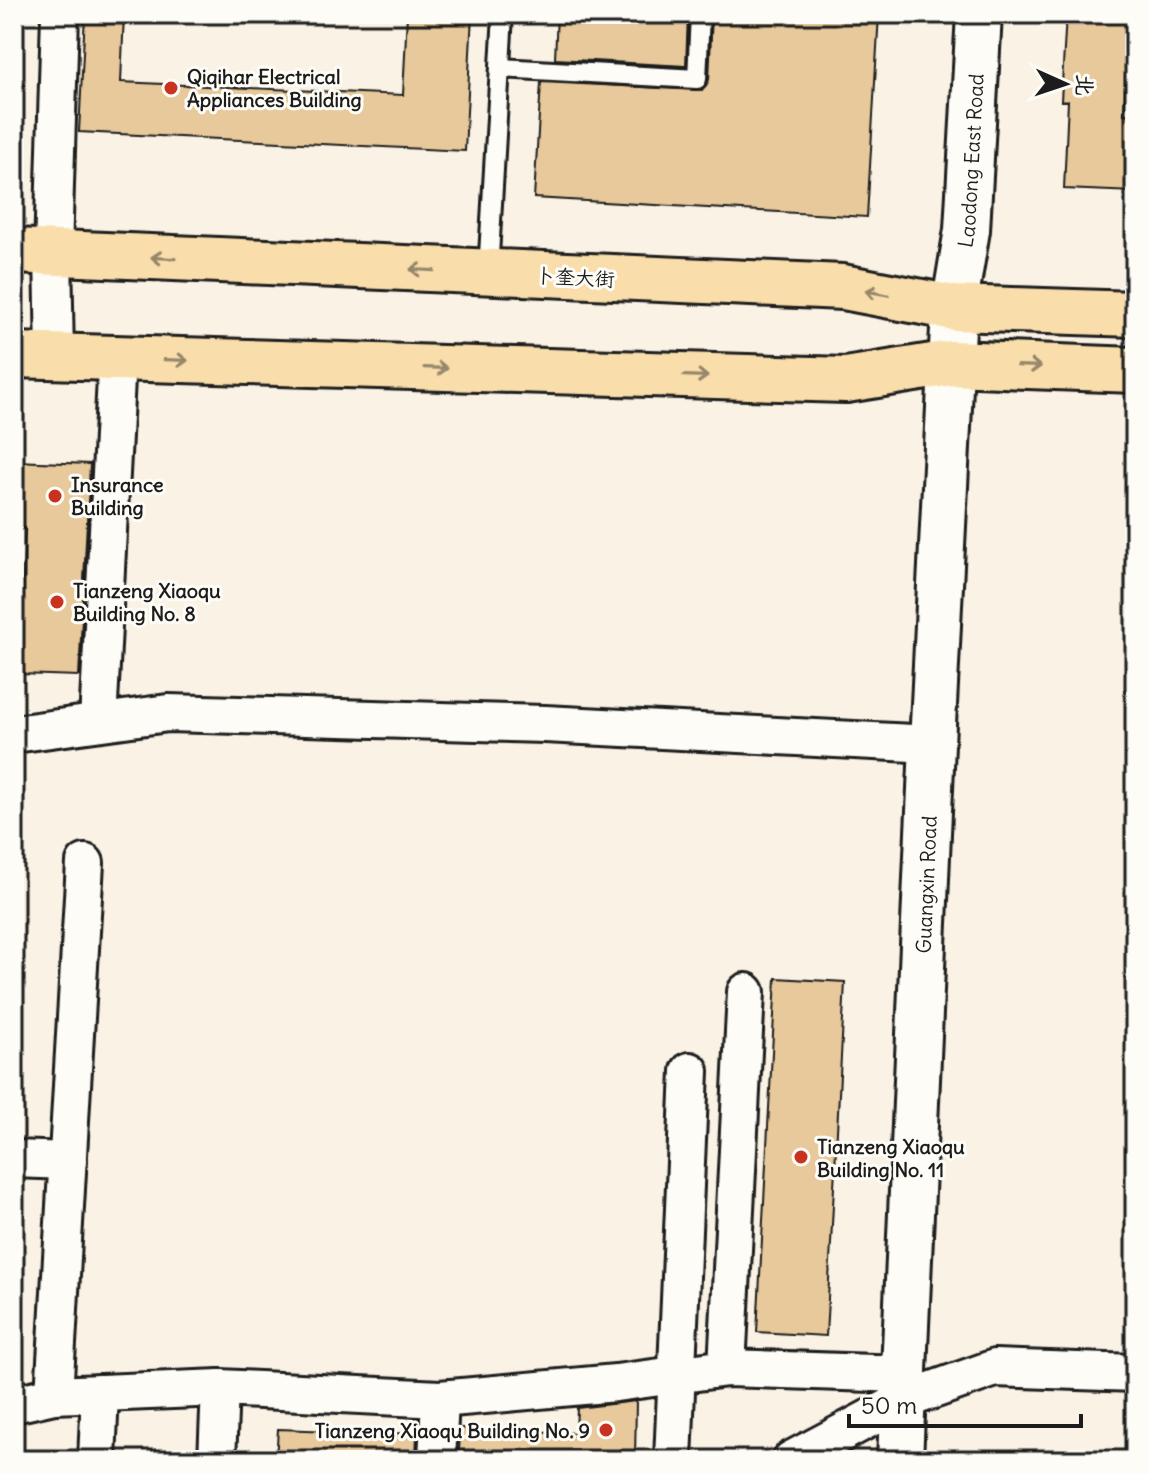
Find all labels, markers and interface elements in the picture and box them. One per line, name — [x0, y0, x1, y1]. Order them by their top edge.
north arrow — [1025, 44, 1105, 124]
place label: Qiqihar Electrical Appliances Building — [187, 64, 362, 112]
street label: Laodong East Road — [952, 73, 988, 249]
text: 北 — [1070, 73, 1100, 97]
marker: Qiqihar Electrical Appliances Building — [162, 79, 180, 97]
one-way arrow — [150, 250, 177, 265]
one-way arrow — [409, 262, 436, 277]
street label: 卜奎大街 — [534, 262, 616, 292]
one-way arrow — [865, 285, 891, 300]
one-way arrow — [162, 353, 189, 368]
one-way arrow — [1015, 359, 1042, 374]
one-way arrow — [422, 361, 449, 376]
one-way arrow — [682, 368, 709, 384]
place label: Insurance Building — [71, 472, 164, 520]
marker: Insurance Building — [46, 487, 64, 505]
place label: Tianzeng Xiaoqu Building No. 8 — [73, 578, 221, 626]
marker: Tianzeng Xiaoqu Building No. 8 — [48, 593, 66, 611]
street label: Guangxin Road — [910, 815, 941, 954]
place label: Tianzeng Xiaoqu Building No. 11 — [817, 1134, 965, 1182]
marker: Tianzeng Xiaoqu Building No. 11 — [792, 1148, 810, 1166]
scale bar — [849, 1378, 1081, 1428]
text: 50 m — [861, 1390, 917, 1420]
place label: Tianzeng Xiaoqu Building No. 9 — [315, 1418, 590, 1443]
marker: Tianzeng Xiaoqu Building No. 9 — [597, 1421, 615, 1439]

